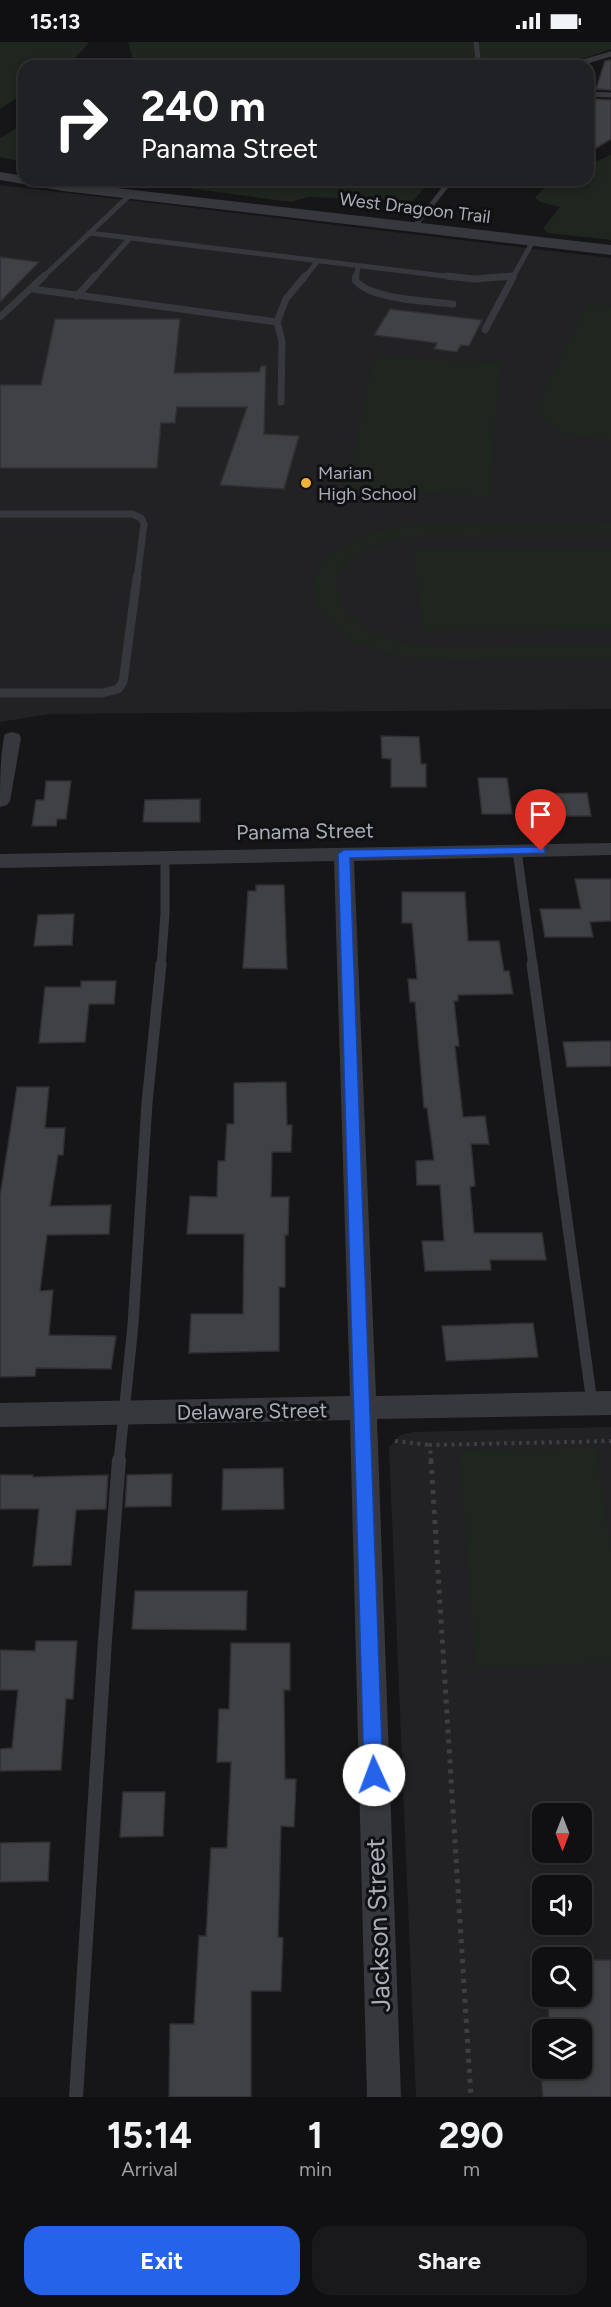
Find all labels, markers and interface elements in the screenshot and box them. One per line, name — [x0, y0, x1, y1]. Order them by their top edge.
text: 15:13 — [30, 8, 80, 35]
text: 240 m — [141, 81, 266, 132]
icon: right — [42, 84, 120, 162]
text: Panama Street — [141, 132, 318, 165]
street label: West Dragoon Trail — [338, 188, 492, 228]
place label: Marian High School — [318, 462, 416, 505]
marker: Marian High School — [299, 476, 313, 490]
pin — [515, 789, 566, 851]
icon: arrive — [524, 798, 557, 831]
street label: Panama Street — [236, 817, 374, 845]
street label: Delaware Street — [177, 1397, 328, 1425]
position arrow — [342, 1743, 406, 1807]
north arrow — [532, 1803, 592, 1863]
map controls — [532, 1803, 592, 2079]
street label: Jackson Street — [359, 1837, 397, 2013]
button: sound — [532, 1875, 592, 1935]
button: search — [532, 1947, 592, 2007]
button: layers — [532, 2019, 592, 2079]
text: 15:14 — [107, 2114, 192, 2157]
text: 1 — [308, 2114, 323, 2157]
text: 290 — [439, 2114, 504, 2157]
text: Arrival — [121, 2157, 178, 2181]
text: min — [299, 2157, 332, 2181]
text: m — [463, 2157, 480, 2181]
button: Exit — [24, 2226, 300, 2295]
button: Share — [312, 2226, 587, 2295]

